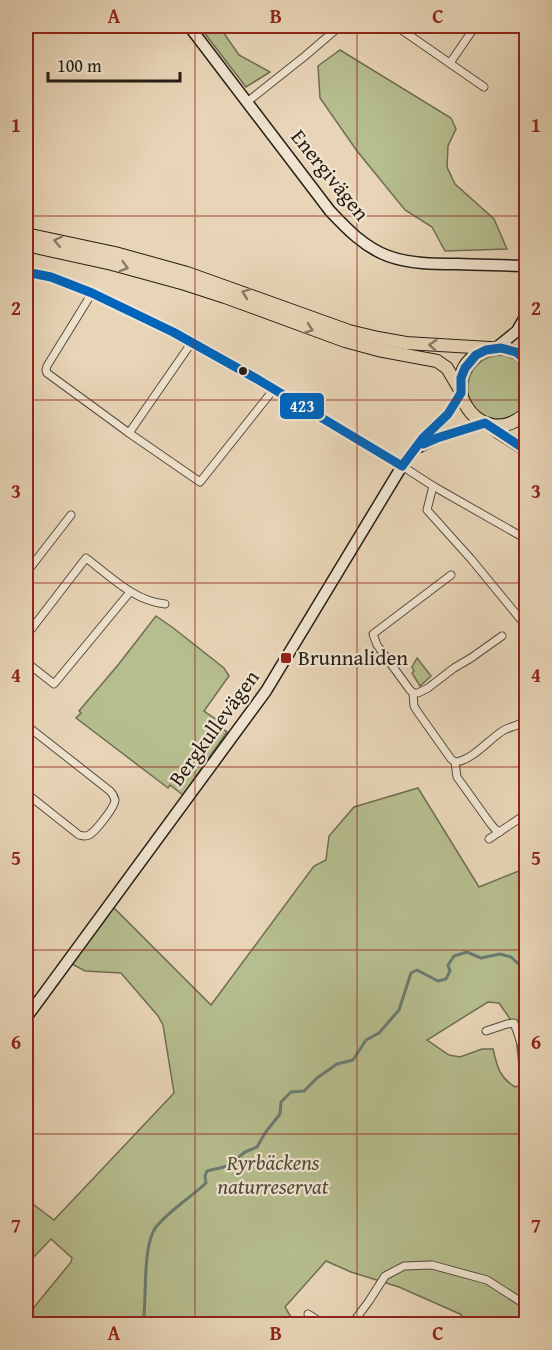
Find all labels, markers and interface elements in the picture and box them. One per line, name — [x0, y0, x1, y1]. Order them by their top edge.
text: A — [108, 1, 121, 30]
text: B — [270, 1, 282, 30]
text: C — [432, 1, 444, 30]
scale bar — [48, 45, 180, 83]
text: 100 m — [57, 52, 102, 79]
text: 1 — [11, 110, 21, 139]
text: 1 — [531, 110, 541, 139]
street label: Energivägen — [284, 122, 377, 227]
one-way arrow — [53, 235, 63, 248]
one-way arrow — [118, 260, 129, 272]
one-way arrow — [241, 288, 252, 301]
text: 2 — [11, 293, 21, 322]
text: 2 — [531, 293, 541, 322]
one-way arrow — [303, 321, 313, 334]
one-way arrow — [428, 338, 437, 351]
unlabelled marker — [237, 365, 249, 377]
line badge: 423 — [279, 392, 325, 420]
text: 423 — [290, 394, 314, 418]
text: 3 — [11, 476, 21, 505]
text: 3 — [531, 476, 541, 505]
place label: Brunnaliden — [298, 642, 408, 673]
marker: Brunnaliden — [279, 651, 293, 665]
text: 4 — [11, 660, 21, 689]
text: 4 — [531, 660, 541, 689]
street label: Bergkullevägen — [161, 663, 267, 792]
text: 5 — [11, 843, 21, 872]
text: 5 — [531, 843, 541, 872]
text: 6 — [11, 1027, 21, 1056]
text: 6 — [531, 1027, 541, 1056]
park label: Ryrbäckens naturreservat — [218, 1147, 329, 1202]
text: 7 — [11, 1210, 21, 1239]
text: 7 — [531, 1210, 541, 1239]
text: A — [108, 1318, 121, 1347]
text: B — [270, 1318, 282, 1347]
text: C — [432, 1318, 444, 1347]

